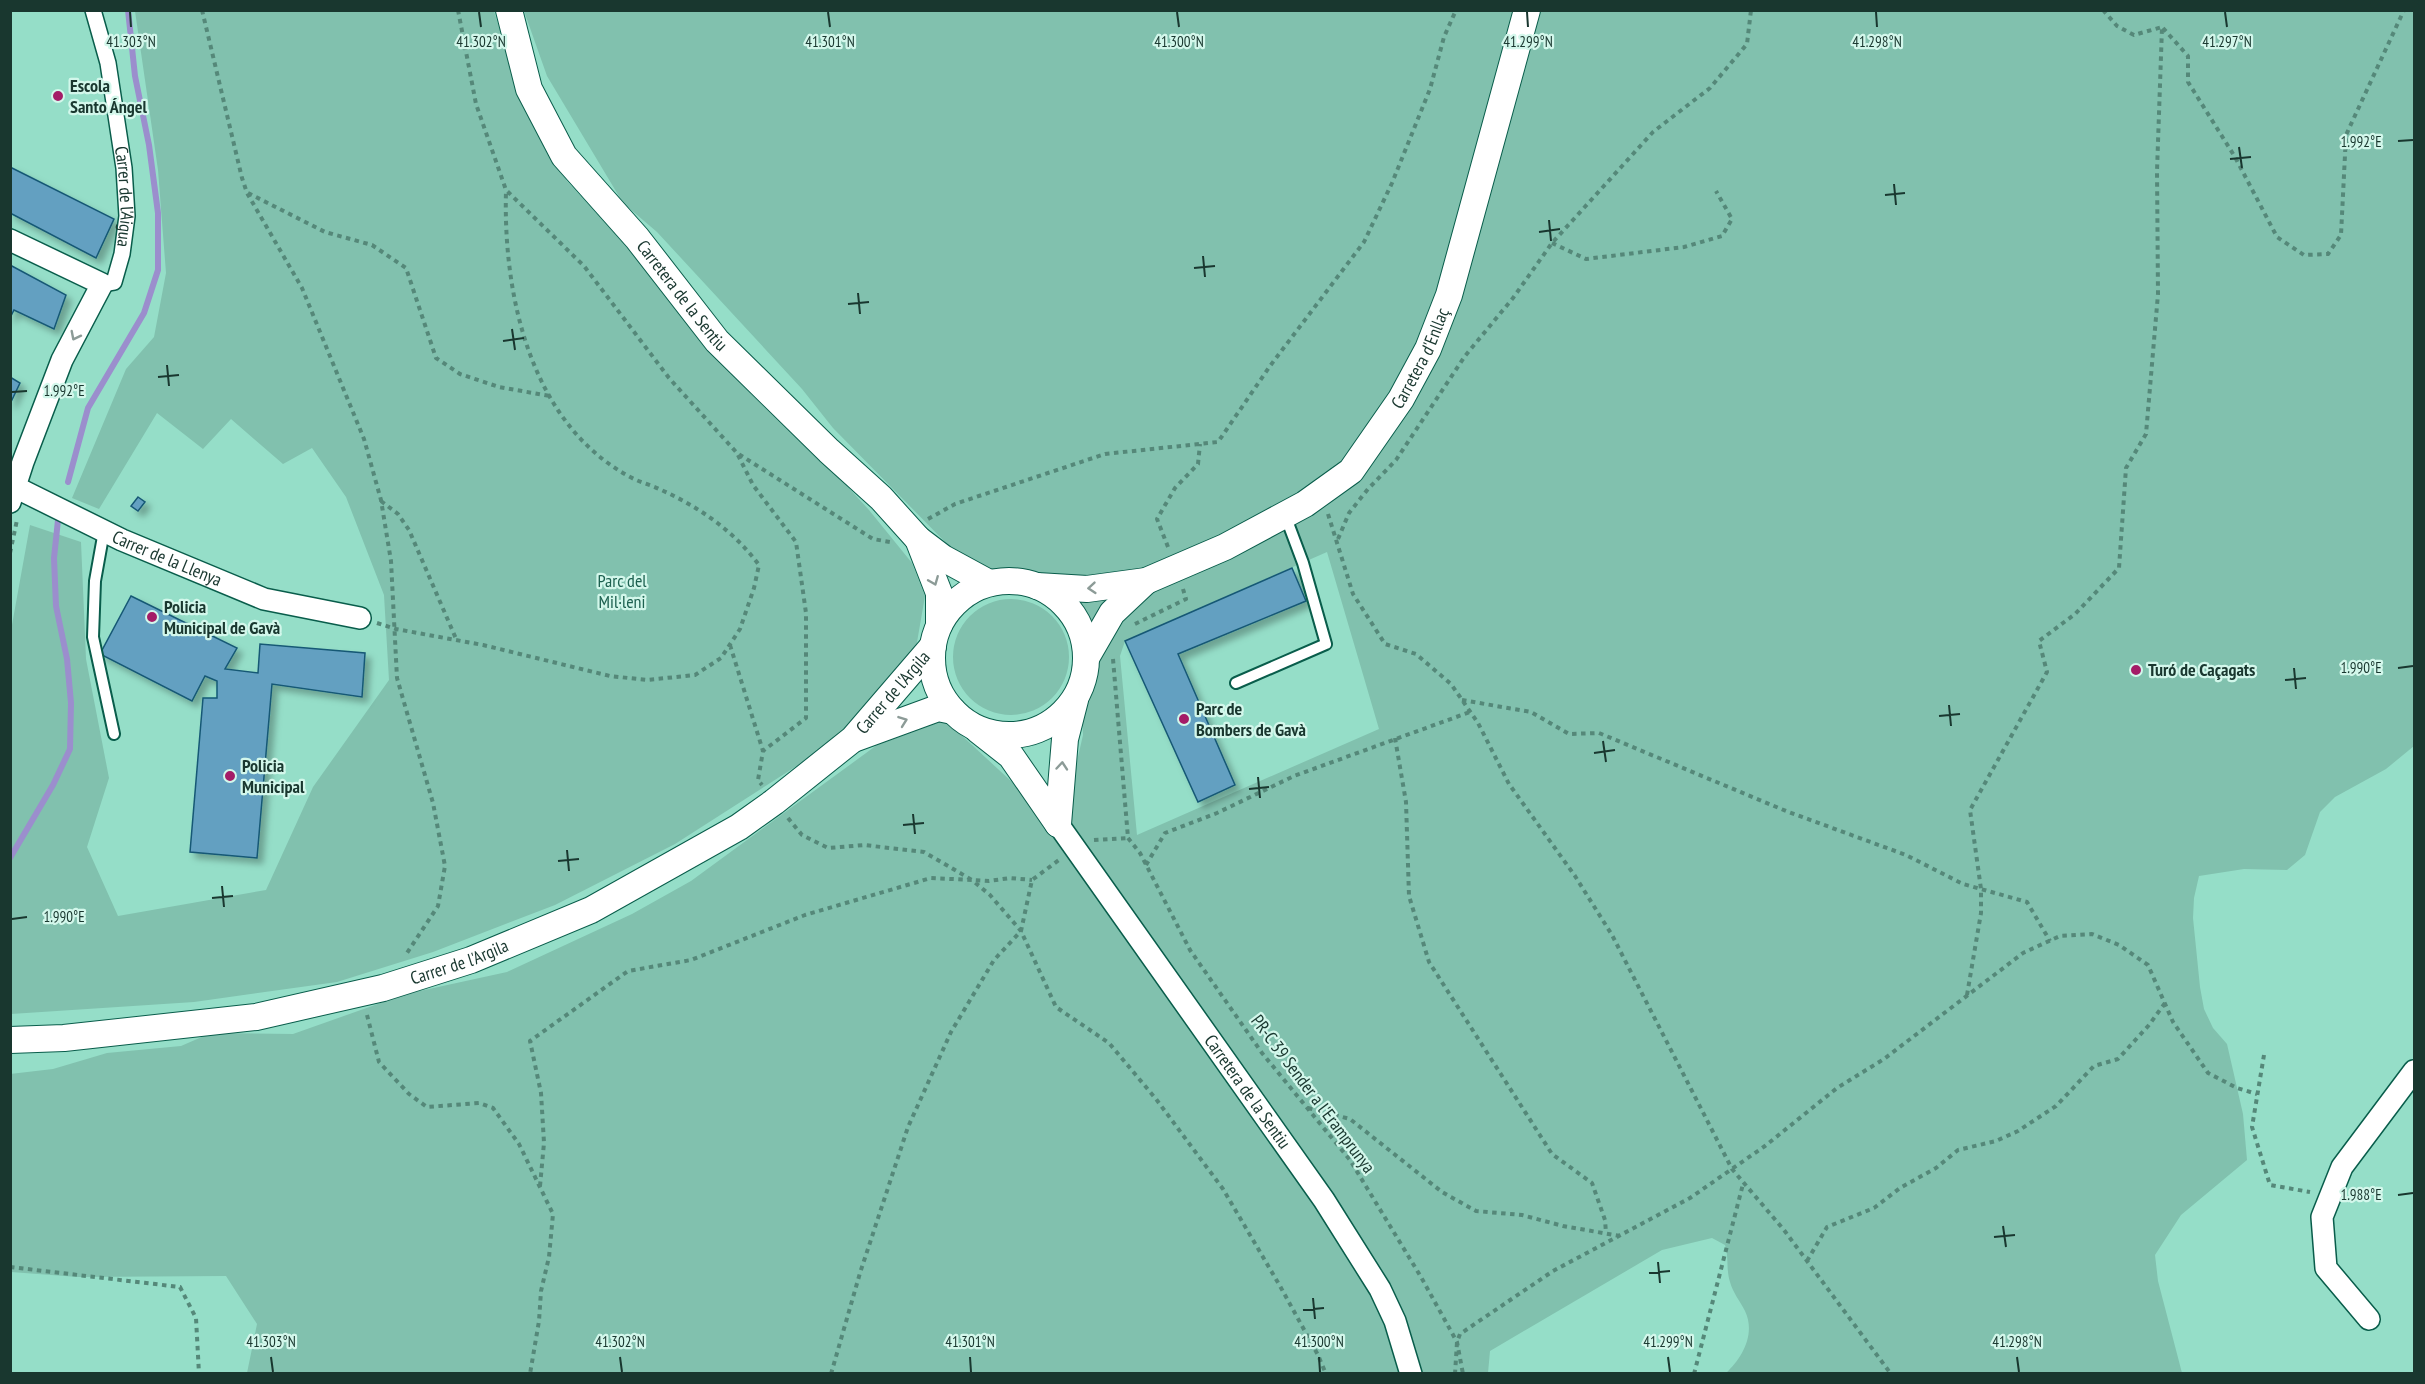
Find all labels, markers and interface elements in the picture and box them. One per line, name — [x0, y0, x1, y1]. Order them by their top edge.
text: 41.303°N — [106, 32, 156, 51]
text: 41.302°N — [456, 32, 506, 51]
text: 41.301°N — [805, 32, 855, 51]
text: 41.300°N — [1154, 32, 1204, 51]
text: 41.299°N — [1503, 32, 1553, 51]
text: 41.298°N — [1852, 32, 1902, 51]
text: 41.297°N — [2202, 32, 2252, 51]
place label: Escola Santo Ángel — [70, 74, 148, 118]
marker: Escola Santo Ángel — [51, 89, 65, 103]
text: 1.992°E — [2340, 132, 2382, 151]
street label: Carrer de l'Aigua — [110, 145, 139, 249]
street label: Carretera de la Sentiu — [632, 235, 733, 356]
street label: Carretera d'Enllaç — [1386, 304, 1454, 413]
one-way arrow — [71, 330, 82, 341]
text: 1.992°E — [43, 381, 85, 400]
street label: Carrer de la Llenya — [108, 525, 225, 591]
park label: Parc del Mil·leni — [597, 569, 647, 613]
one-way arrow — [927, 574, 939, 585]
one-way arrow — [1087, 581, 1096, 594]
place label: Policia Municipal de Gavà — [164, 595, 280, 639]
marker: Policia Municipal de Gavà — [145, 610, 159, 624]
street label: Carrer de l'Argila — [851, 646, 935, 738]
place label: Turó de Caçagats — [2148, 658, 2255, 681]
text: 1.990°E — [2340, 658, 2382, 677]
marker: Turó de Caçagats — [2129, 663, 2143, 677]
place label: Parc de Bombers de Gavà — [1196, 697, 1306, 741]
marker: Parc de Bombers de Gavà — [1177, 712, 1191, 726]
one-way arrow — [897, 716, 908, 728]
place label: Policia Municipal — [242, 754, 305, 798]
one-way arrow — [1056, 761, 1069, 770]
marker: Policia Municipal — [223, 769, 237, 783]
text: 1.990°E — [43, 907, 85, 926]
street label: Carrer de l'Argila — [407, 934, 512, 990]
street label: PR-C 39 Sender a l'Eramprunya — [1246, 1010, 1380, 1177]
street label: Carretera de la Sentiu — [1200, 1030, 1296, 1153]
text: 1.988°E — [2340, 1185, 2382, 1204]
text: 41.303°N — [246, 1332, 296, 1351]
text: 41.302°N — [595, 1332, 645, 1351]
text: 41.301°N — [945, 1332, 995, 1351]
text: 41.300°N — [1294, 1332, 1344, 1351]
text: 41.299°N — [1643, 1332, 1693, 1351]
text: 41.298°N — [1992, 1332, 2042, 1351]

